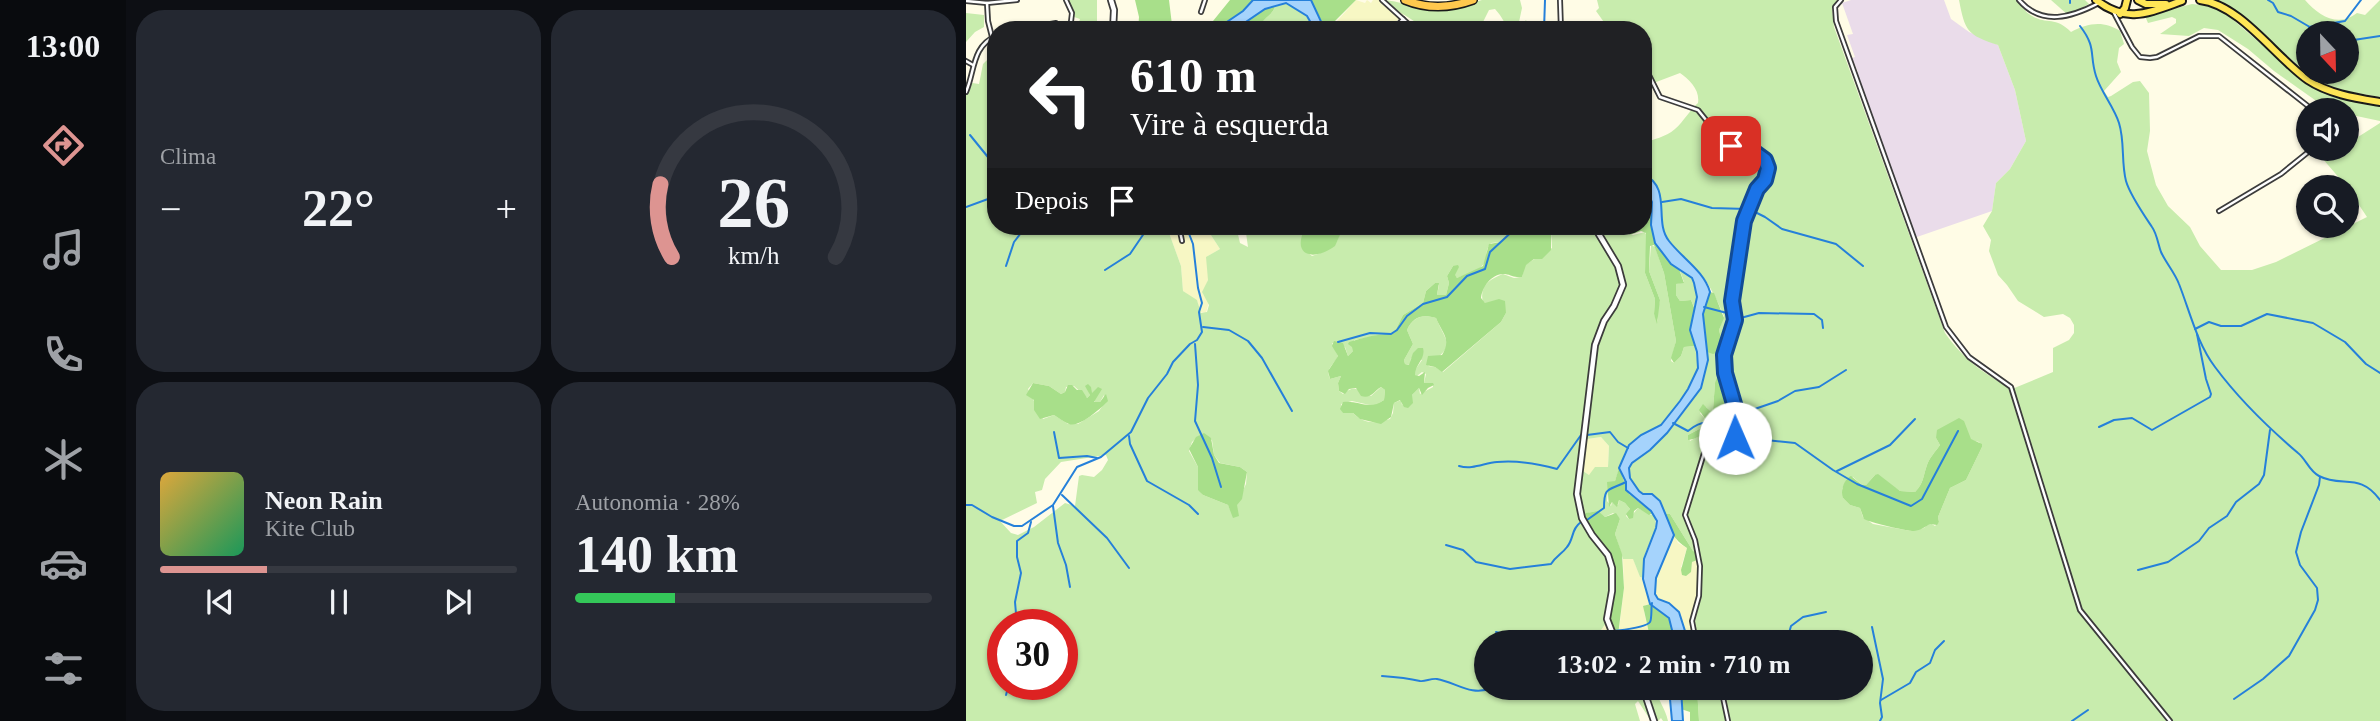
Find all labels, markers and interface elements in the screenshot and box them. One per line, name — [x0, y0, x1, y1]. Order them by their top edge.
north arrow — [2296, 21, 2359, 84]
map controls — [2296, 21, 2359, 238]
text: 13:00 — [26, 28, 100, 64]
text: 610 m — [1130, 48, 1257, 103]
icon: left — [1015, 49, 1106, 140]
button: sound — [2296, 98, 2359, 161]
text: Vire à esquerda — [1130, 106, 1329, 142]
pin — [1701, 116, 1761, 176]
icon: directions — [39, 121, 88, 170]
icon: arrive — [1712, 127, 1750, 165]
text: Clima — [160, 144, 216, 169]
text: 26 — [717, 162, 790, 243]
button: search — [2296, 175, 2359, 238]
text: 22° — [302, 180, 375, 237]
icon: arrive — [1103, 182, 1141, 220]
text: Depois — [1015, 186, 1089, 215]
text: − — [160, 188, 181, 230]
text: + — [496, 188, 517, 230]
icon: music — [39, 225, 88, 274]
text: km/h — [728, 242, 780, 269]
icon: phone — [39, 330, 88, 379]
position arrow — [1698, 401, 1772, 475]
icon: climate — [39, 435, 88, 484]
text: Neon Rain — [265, 486, 383, 515]
text: Autonomia · 28% — [575, 490, 740, 515]
text: Kite Club — [265, 516, 355, 541]
text: 140 km — [575, 526, 738, 583]
icon: car — [39, 539, 88, 588]
icon: previous — [201, 583, 239, 621]
icon: pause — [320, 583, 358, 621]
icon: next — [439, 583, 477, 621]
speed limit sign: 30 — [987, 609, 1078, 700]
icon: filters — [39, 644, 88, 693]
text: 13:02 · 2 min · 710 m — [1557, 650, 1791, 679]

